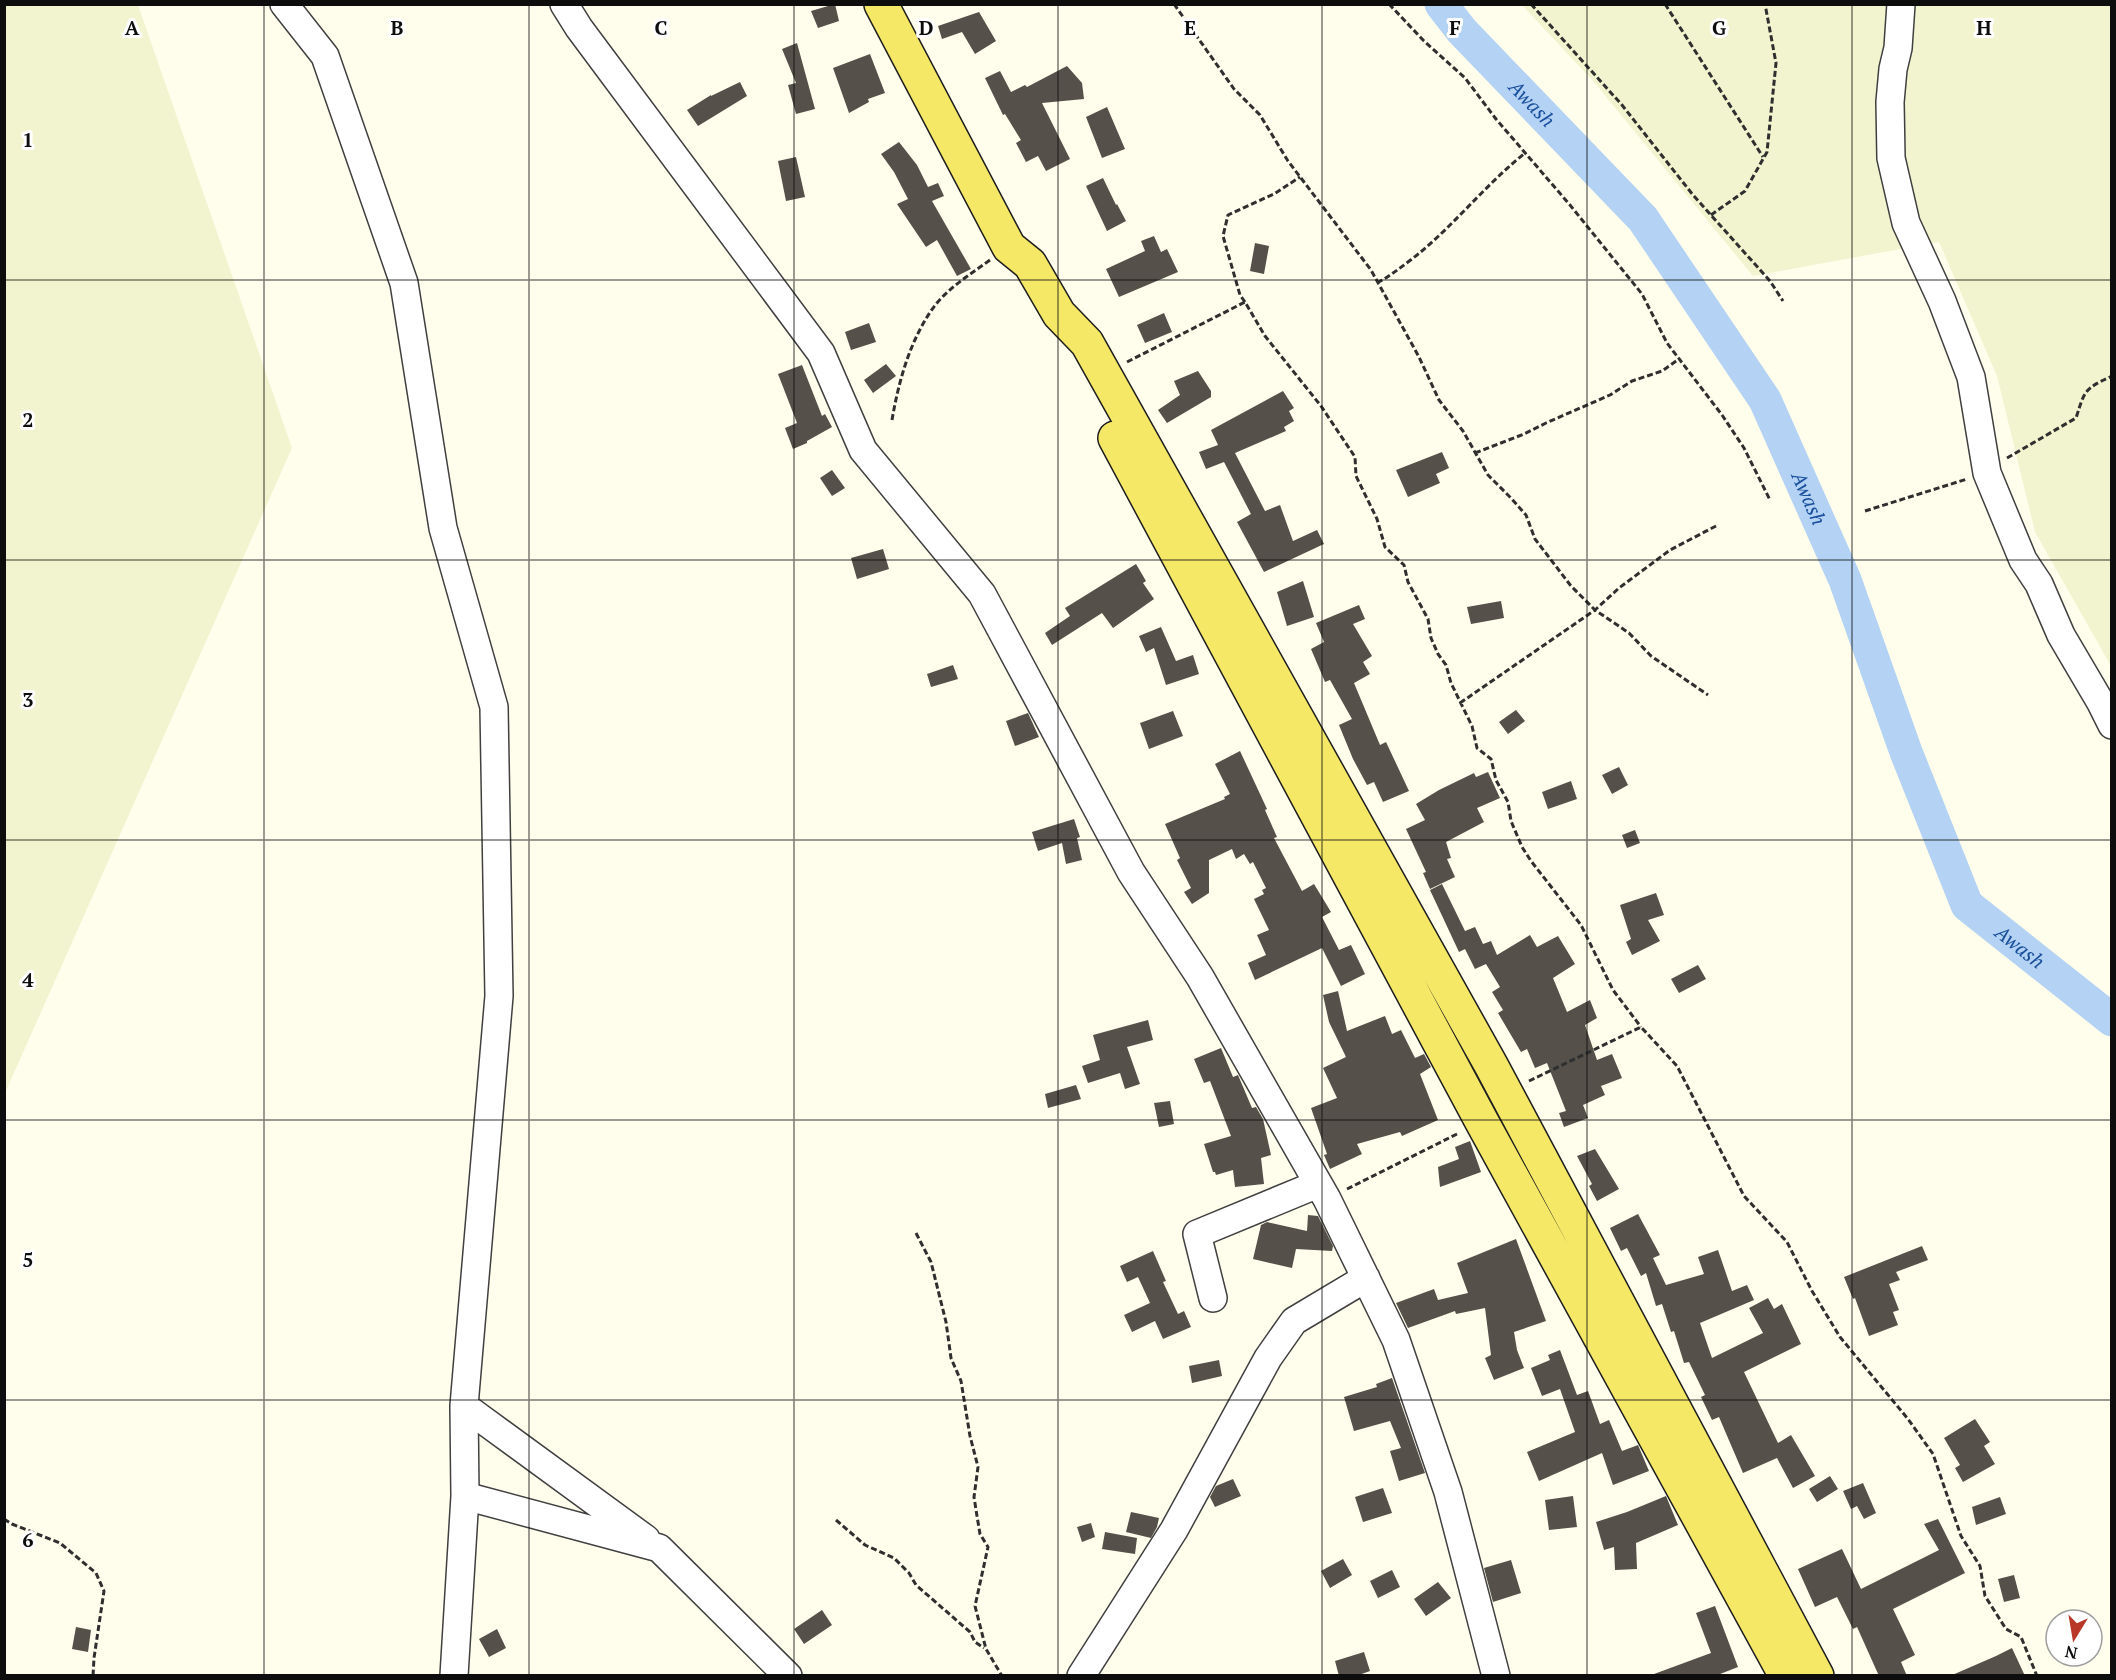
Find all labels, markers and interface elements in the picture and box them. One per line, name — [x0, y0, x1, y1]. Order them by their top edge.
text: A — [125, 14, 140, 41]
text: B — [391, 14, 404, 41]
text: C — [654, 14, 668, 41]
text: D — [919, 14, 933, 41]
text: E — [1184, 14, 1196, 41]
text: F — [1449, 14, 1461, 41]
text: G — [1712, 14, 1726, 41]
text: H — [1976, 14, 1992, 41]
water label: Awash — [1502, 73, 1561, 133]
text: 1 — [22, 126, 34, 153]
text: 2 — [22, 406, 34, 433]
water label: Awash — [1785, 466, 1833, 529]
text: 3 — [22, 686, 34, 713]
water label: Awash — [1989, 918, 2050, 974]
text: 4 — [22, 966, 34, 993]
text: 5 — [22, 1246, 34, 1273]
text: 6 — [22, 1526, 34, 1553]
north arrow — [2044, 1608, 2104, 1668]
text: N — [2063, 1641, 2079, 1665]

